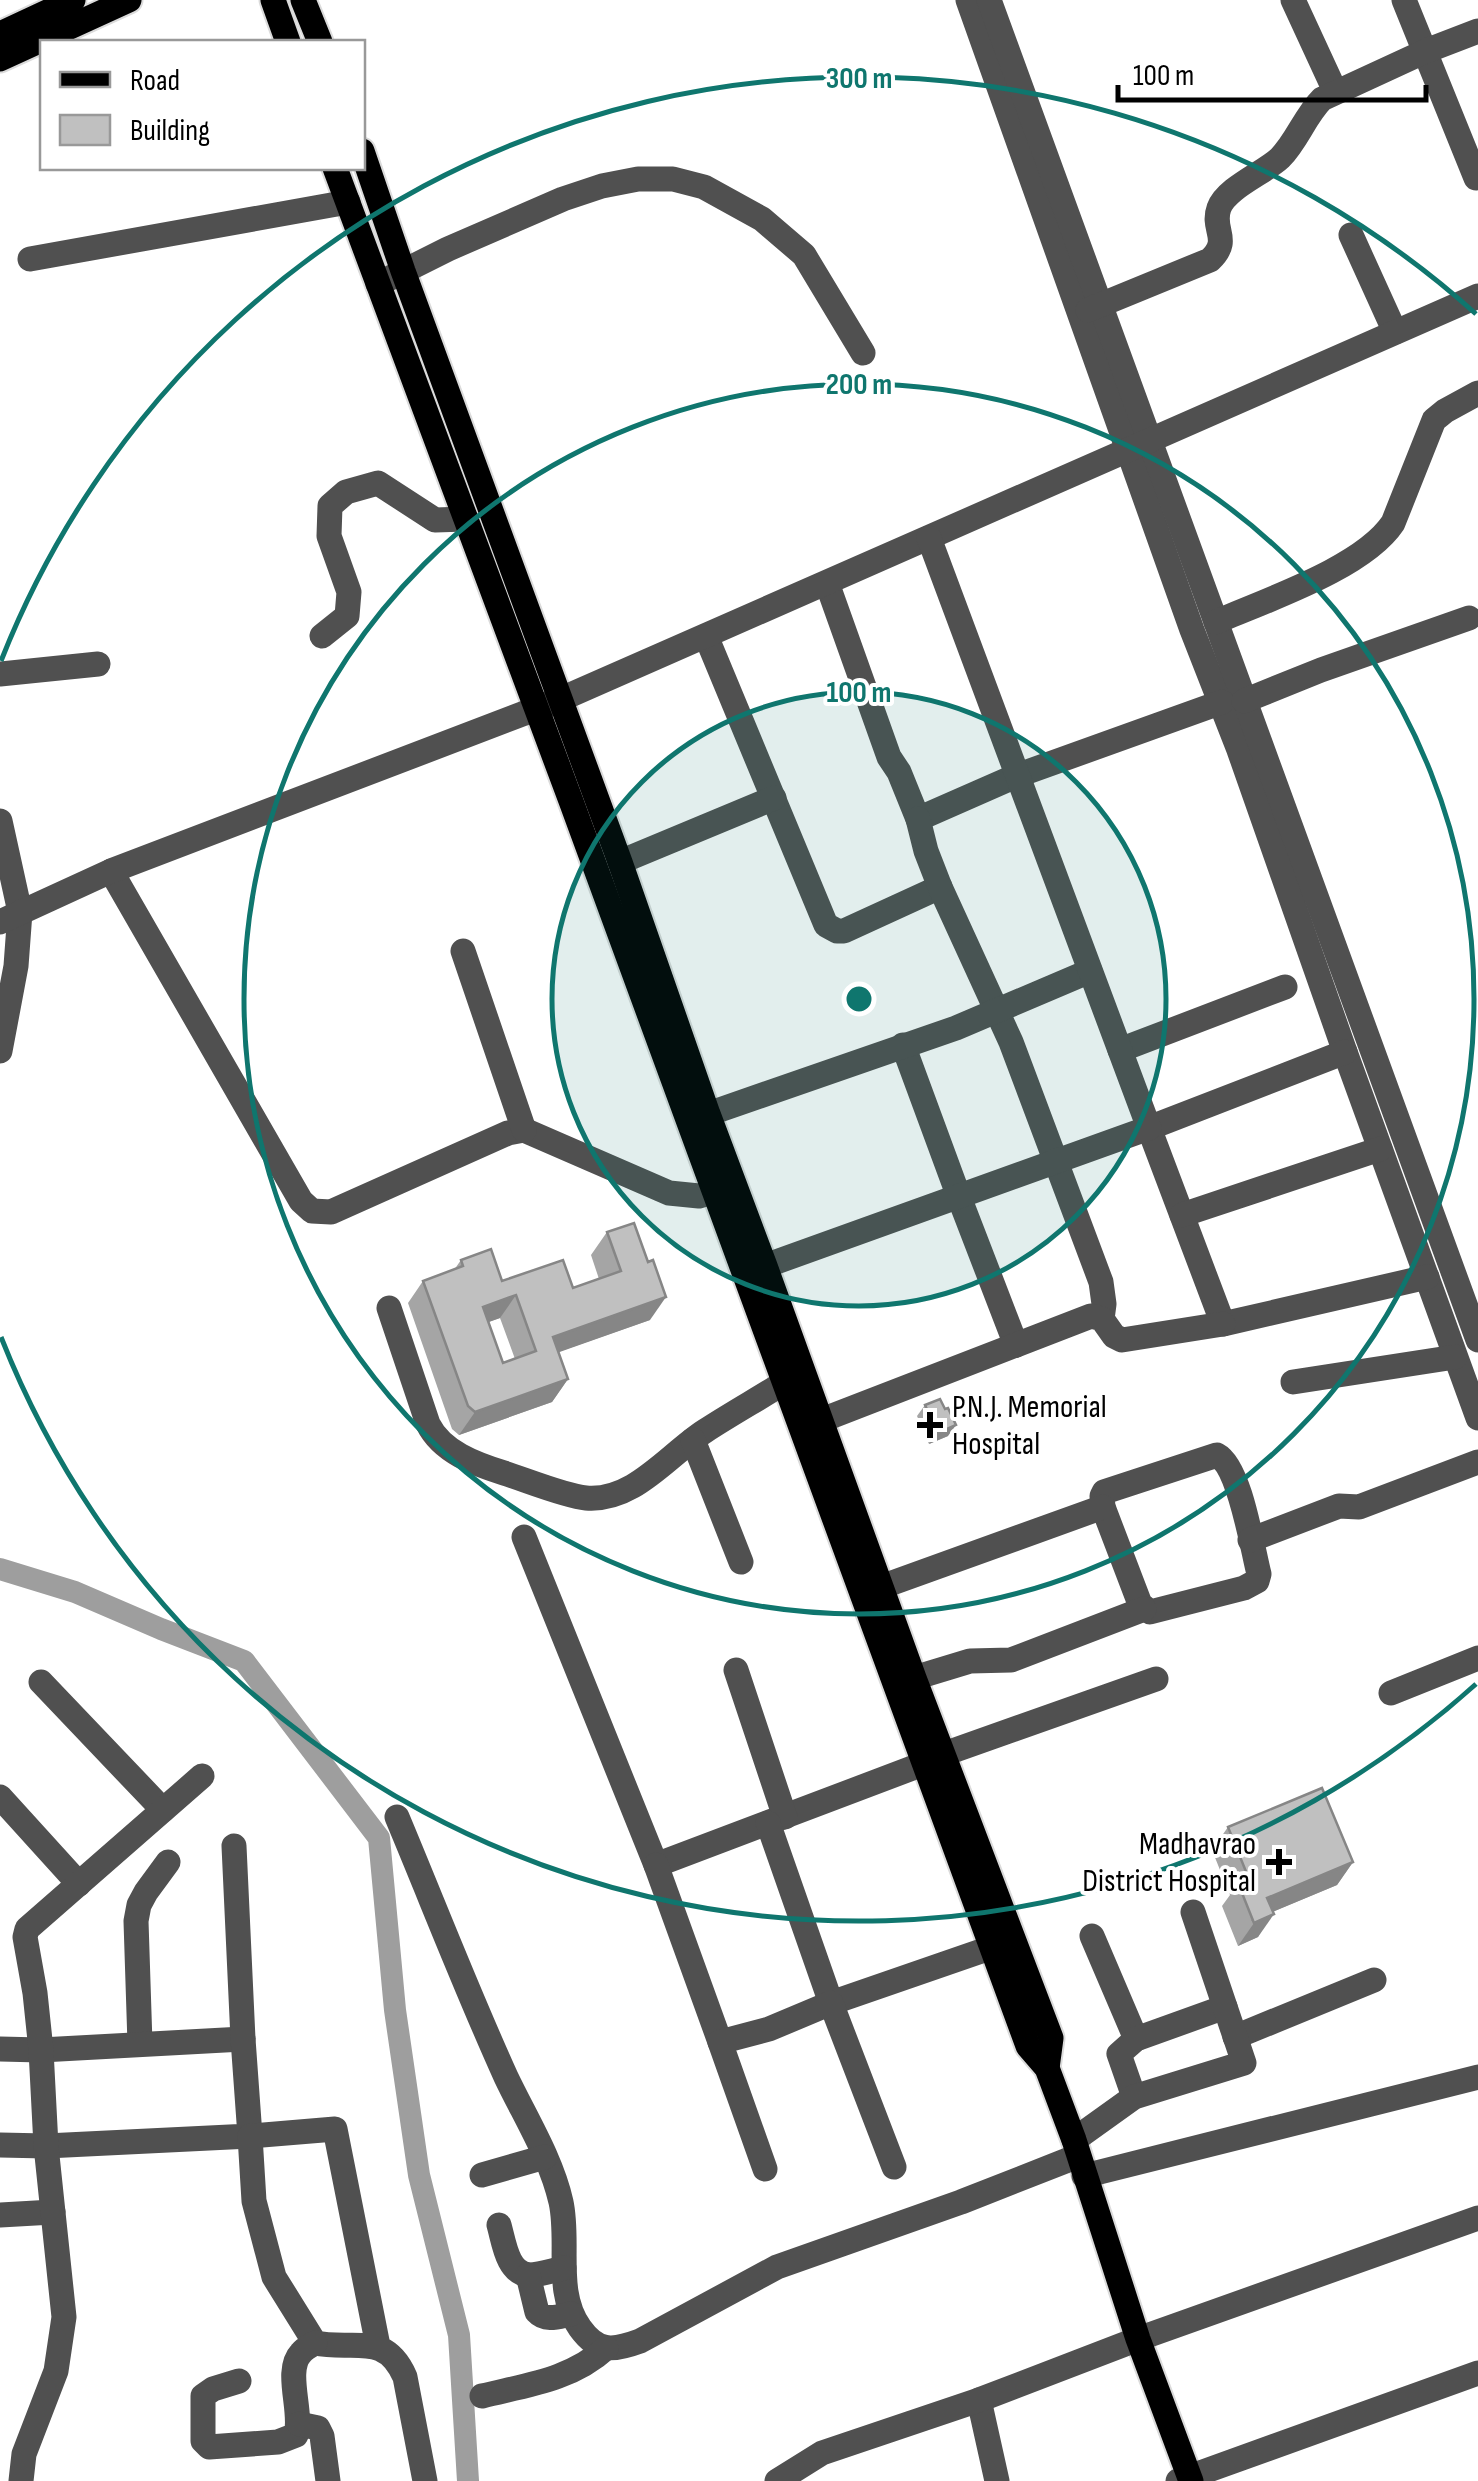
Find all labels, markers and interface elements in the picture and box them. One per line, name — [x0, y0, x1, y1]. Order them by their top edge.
legend — [40, 40, 365, 170]
scale bar — [1118, 40, 1426, 102]
text: 100 m — [1133, 58, 1194, 94]
text: 300 m — [826, 61, 892, 97]
text: Road — [130, 63, 180, 99]
text: Building — [130, 113, 210, 149]
text: 200 m — [826, 367, 892, 403]
text: 100 m — [827, 675, 891, 711]
centre of rings — [841, 981, 877, 1017]
place label: P.N.J. Memorial Hospital — [952, 1388, 1107, 1464]
marker: P.N.J. Memorial Hospital — [917, 1412, 943, 1438]
place label: Madhavrao District Hospital — [1082, 1825, 1256, 1901]
marker: Madhavrao District Hospital — [1266, 1849, 1292, 1875]

